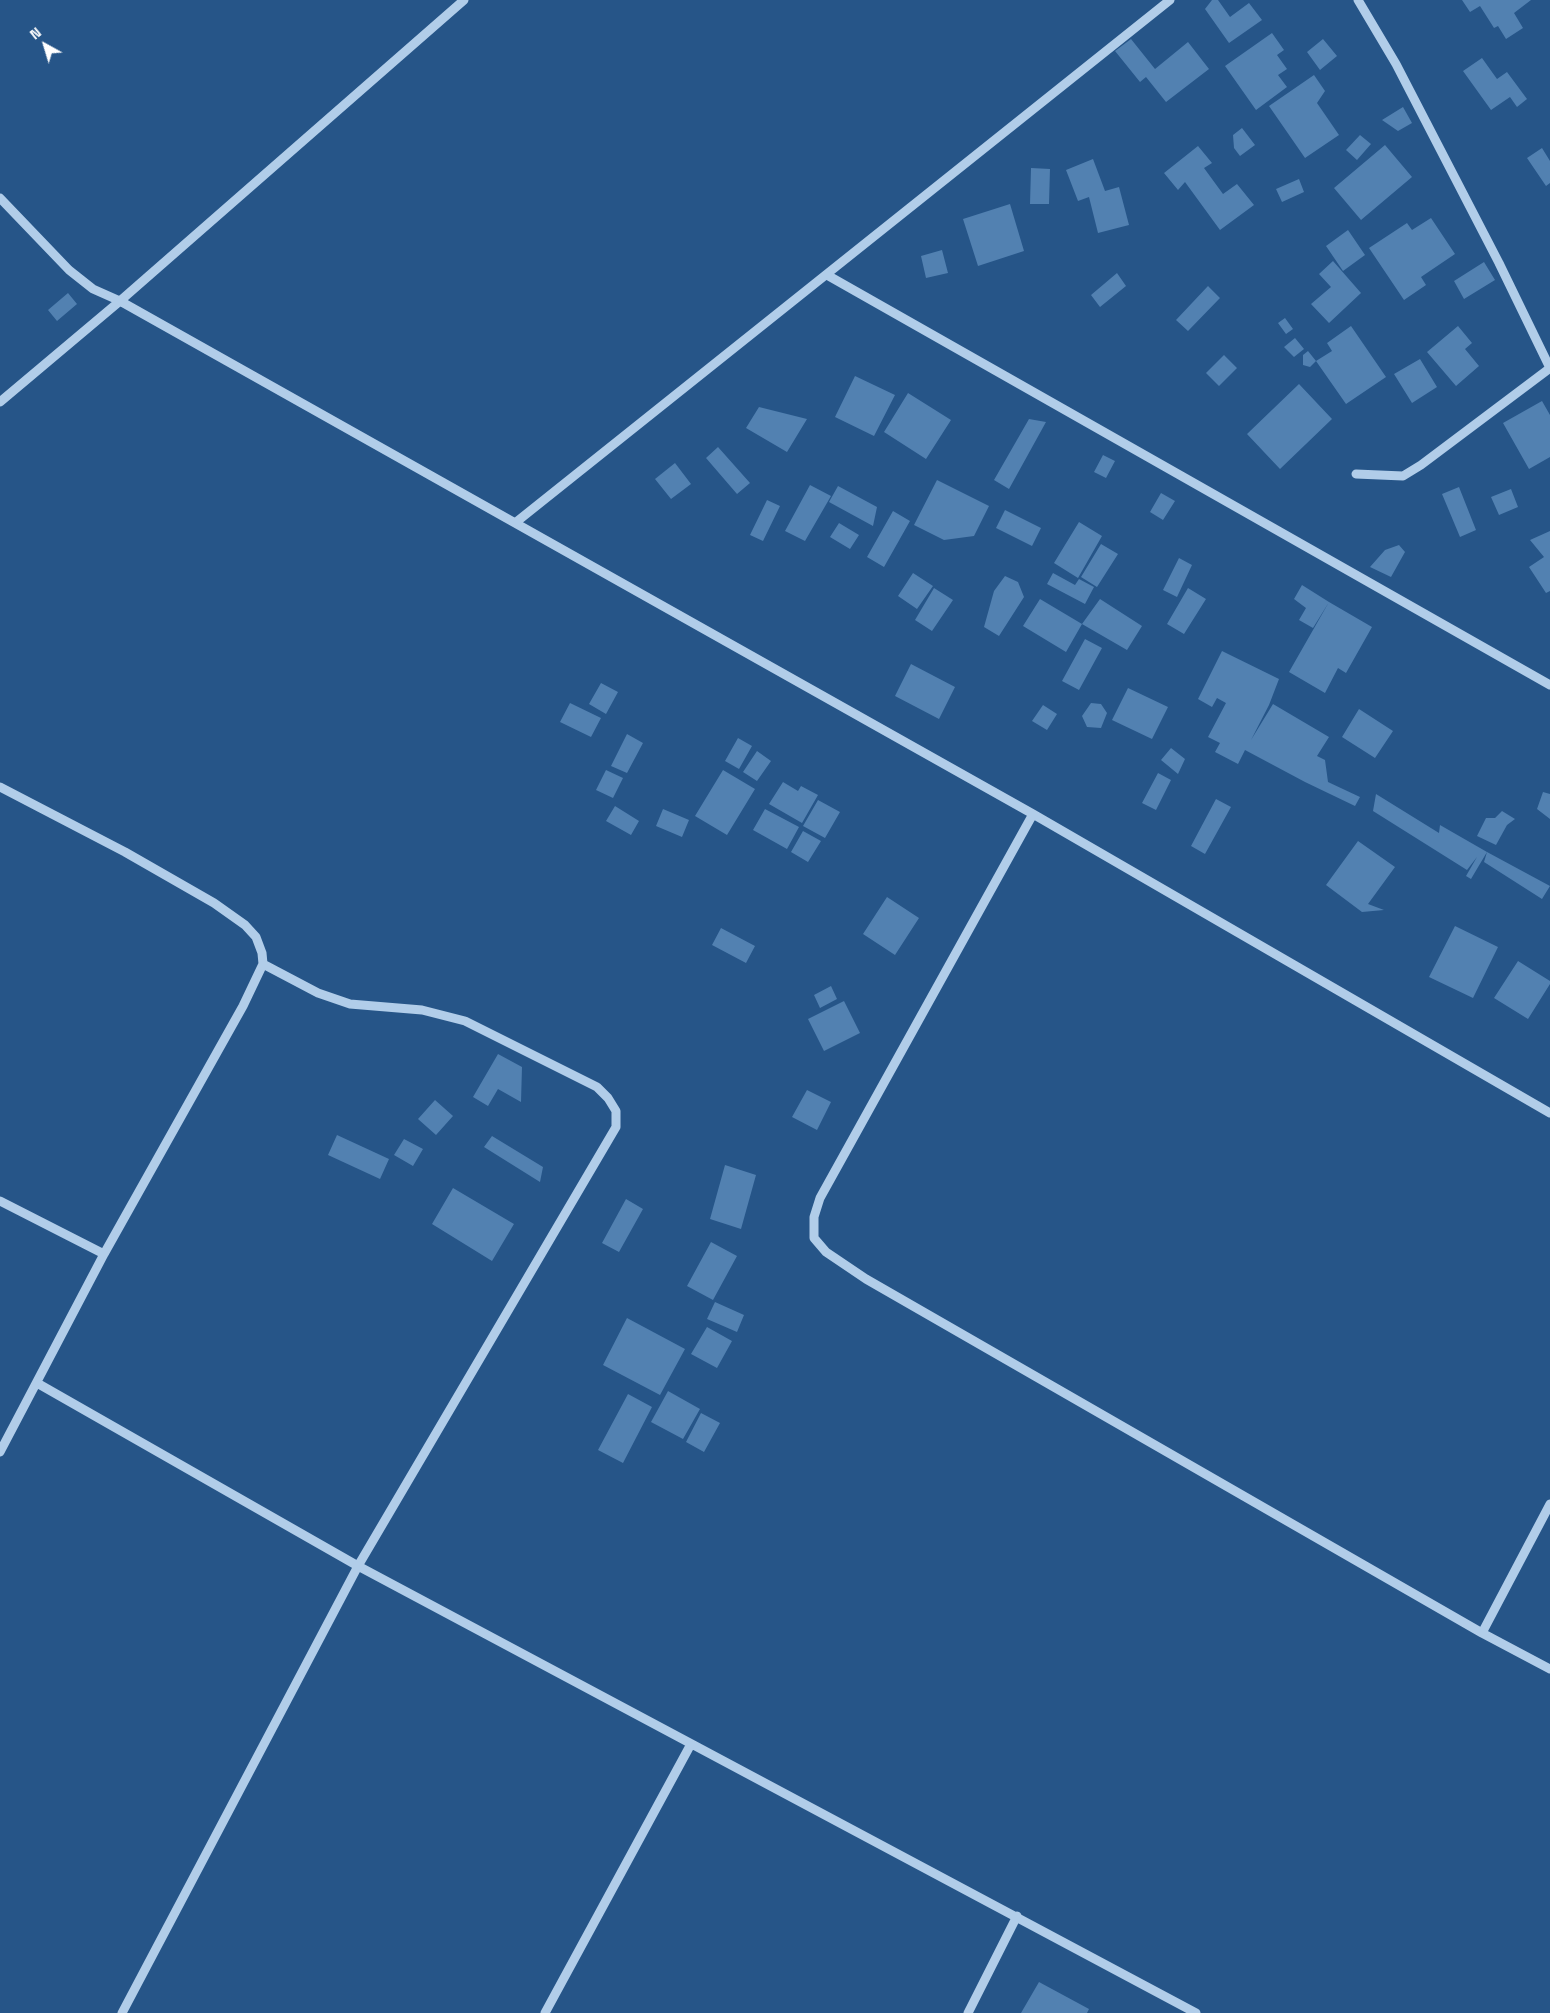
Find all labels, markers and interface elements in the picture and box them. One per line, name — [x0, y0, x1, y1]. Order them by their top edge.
north arrow — [20, 20, 70, 70]
text: N — [26, 23, 45, 43]

